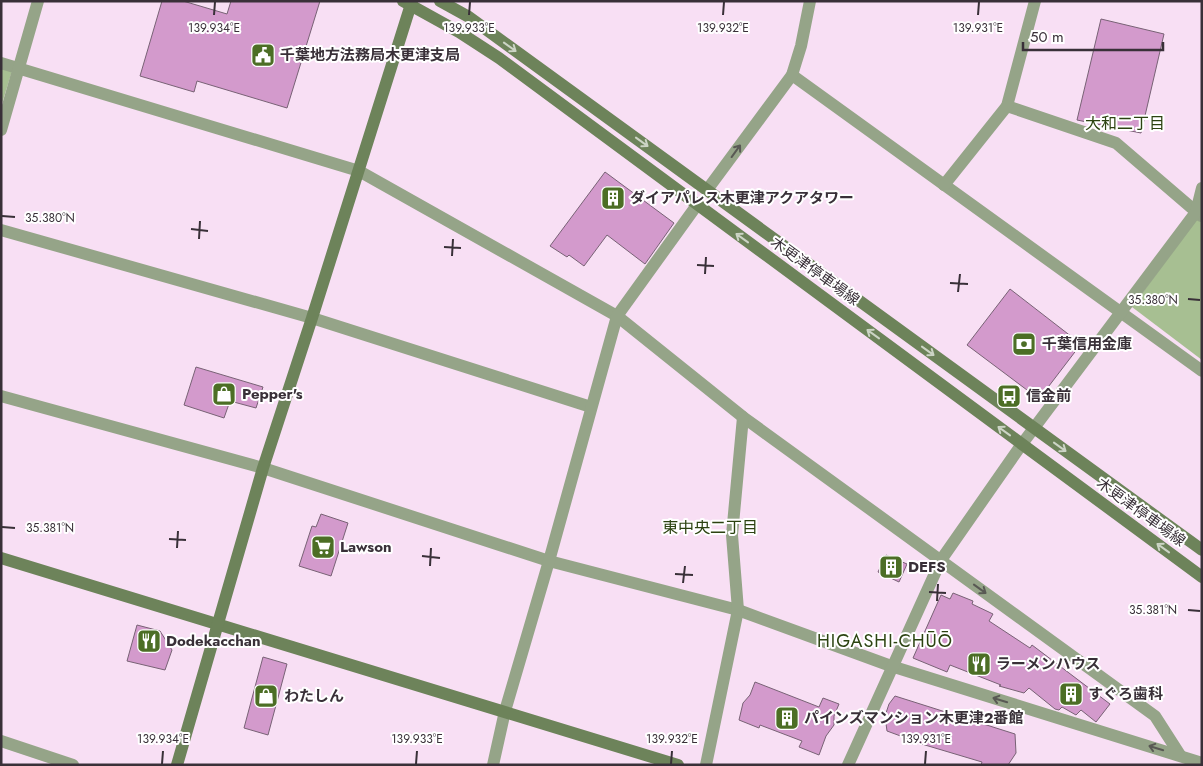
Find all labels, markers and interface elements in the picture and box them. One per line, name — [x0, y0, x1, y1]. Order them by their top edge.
text: 139.934°E — [188, 19, 240, 37]
text: 139.933°E — [443, 19, 495, 37]
text: 139.932°E — [697, 19, 749, 37]
text: 139.931°E — [953, 19, 1003, 37]
scale bar — [1023, 20, 1163, 52]
text: 50 m — [1030, 26, 1064, 48]
public building icon: 千葉地方法務局木更津支局 — [250, 42, 276, 68]
one-way arrow — [503, 42, 517, 52]
place label: 千葉地方法務局木更津支局 — [280, 44, 460, 66]
district label: 大和二丁目 — [1085, 112, 1165, 135]
one-way arrow — [634, 137, 648, 148]
one-way arrow — [731, 144, 741, 158]
building icon: ダイアパレス木更津アクアタワー — [600, 185, 626, 211]
place label: ダイアパレス木更津アクアタワー — [630, 187, 854, 209]
text: 35.380°N — [25, 209, 75, 227]
street label: 木更津停車場線 — [766, 231, 864, 311]
one-way arrow — [736, 232, 749, 243]
text: 35.380°N — [1128, 291, 1178, 309]
one-way arrow — [866, 329, 880, 339]
bank icon: 千葉信用金庫 — [1011, 331, 1037, 357]
place label: 千葉信用金庫 — [1042, 333, 1132, 355]
one-way arrow — [921, 346, 934, 357]
shop icon: Pepper's — [211, 381, 237, 407]
place label: Pepper's — [242, 383, 303, 405]
bus stop icon: 信金前 — [996, 383, 1022, 409]
place label: 信金前 — [1026, 385, 1071, 407]
one-way arrow — [997, 426, 1011, 436]
one-way arrow — [1053, 442, 1066, 453]
street label: 木更津停車場線 — [1092, 472, 1190, 552]
district label: 東中央二丁目 — [662, 516, 758, 539]
text: 35.381°N — [26, 519, 74, 537]
supermarket icon: Lawson — [310, 534, 336, 560]
place label: Lawson — [340, 536, 392, 558]
one-way arrow — [1156, 543, 1170, 553]
building icon: DEFS — [878, 554, 904, 580]
place label: DEFS — [908, 556, 946, 578]
one-way arrow — [973, 584, 987, 594]
text: 35.381°N — [1129, 601, 1177, 619]
restaurant icon: Dodekacchan — [136, 628, 162, 654]
district label: HIGASHI-CHŪŌ — [817, 628, 953, 654]
place label: Dodekacchan — [166, 630, 261, 652]
restaurant icon: ラーメンハウス — [966, 651, 992, 677]
place label: ラーメンハウス — [996, 653, 1100, 675]
building icon: すぐろ歯科 — [1058, 681, 1084, 707]
shop icon: わたしん — [253, 683, 279, 709]
place label: すぐろ歯科 — [1088, 683, 1163, 705]
place label: わたしん — [284, 685, 344, 707]
one-way arrow — [993, 694, 1009, 704]
building icon: パインズマンション木更津2番館 — [774, 705, 800, 731]
place label: パインズマンション木更津2番館 — [804, 707, 1024, 729]
text: 139.934°E — [137, 730, 189, 748]
text: 139.933°E — [391, 730, 443, 748]
text: 139.932°E — [646, 730, 698, 748]
text: 139.931°E — [901, 730, 951, 748]
one-way arrow — [1148, 742, 1164, 752]

